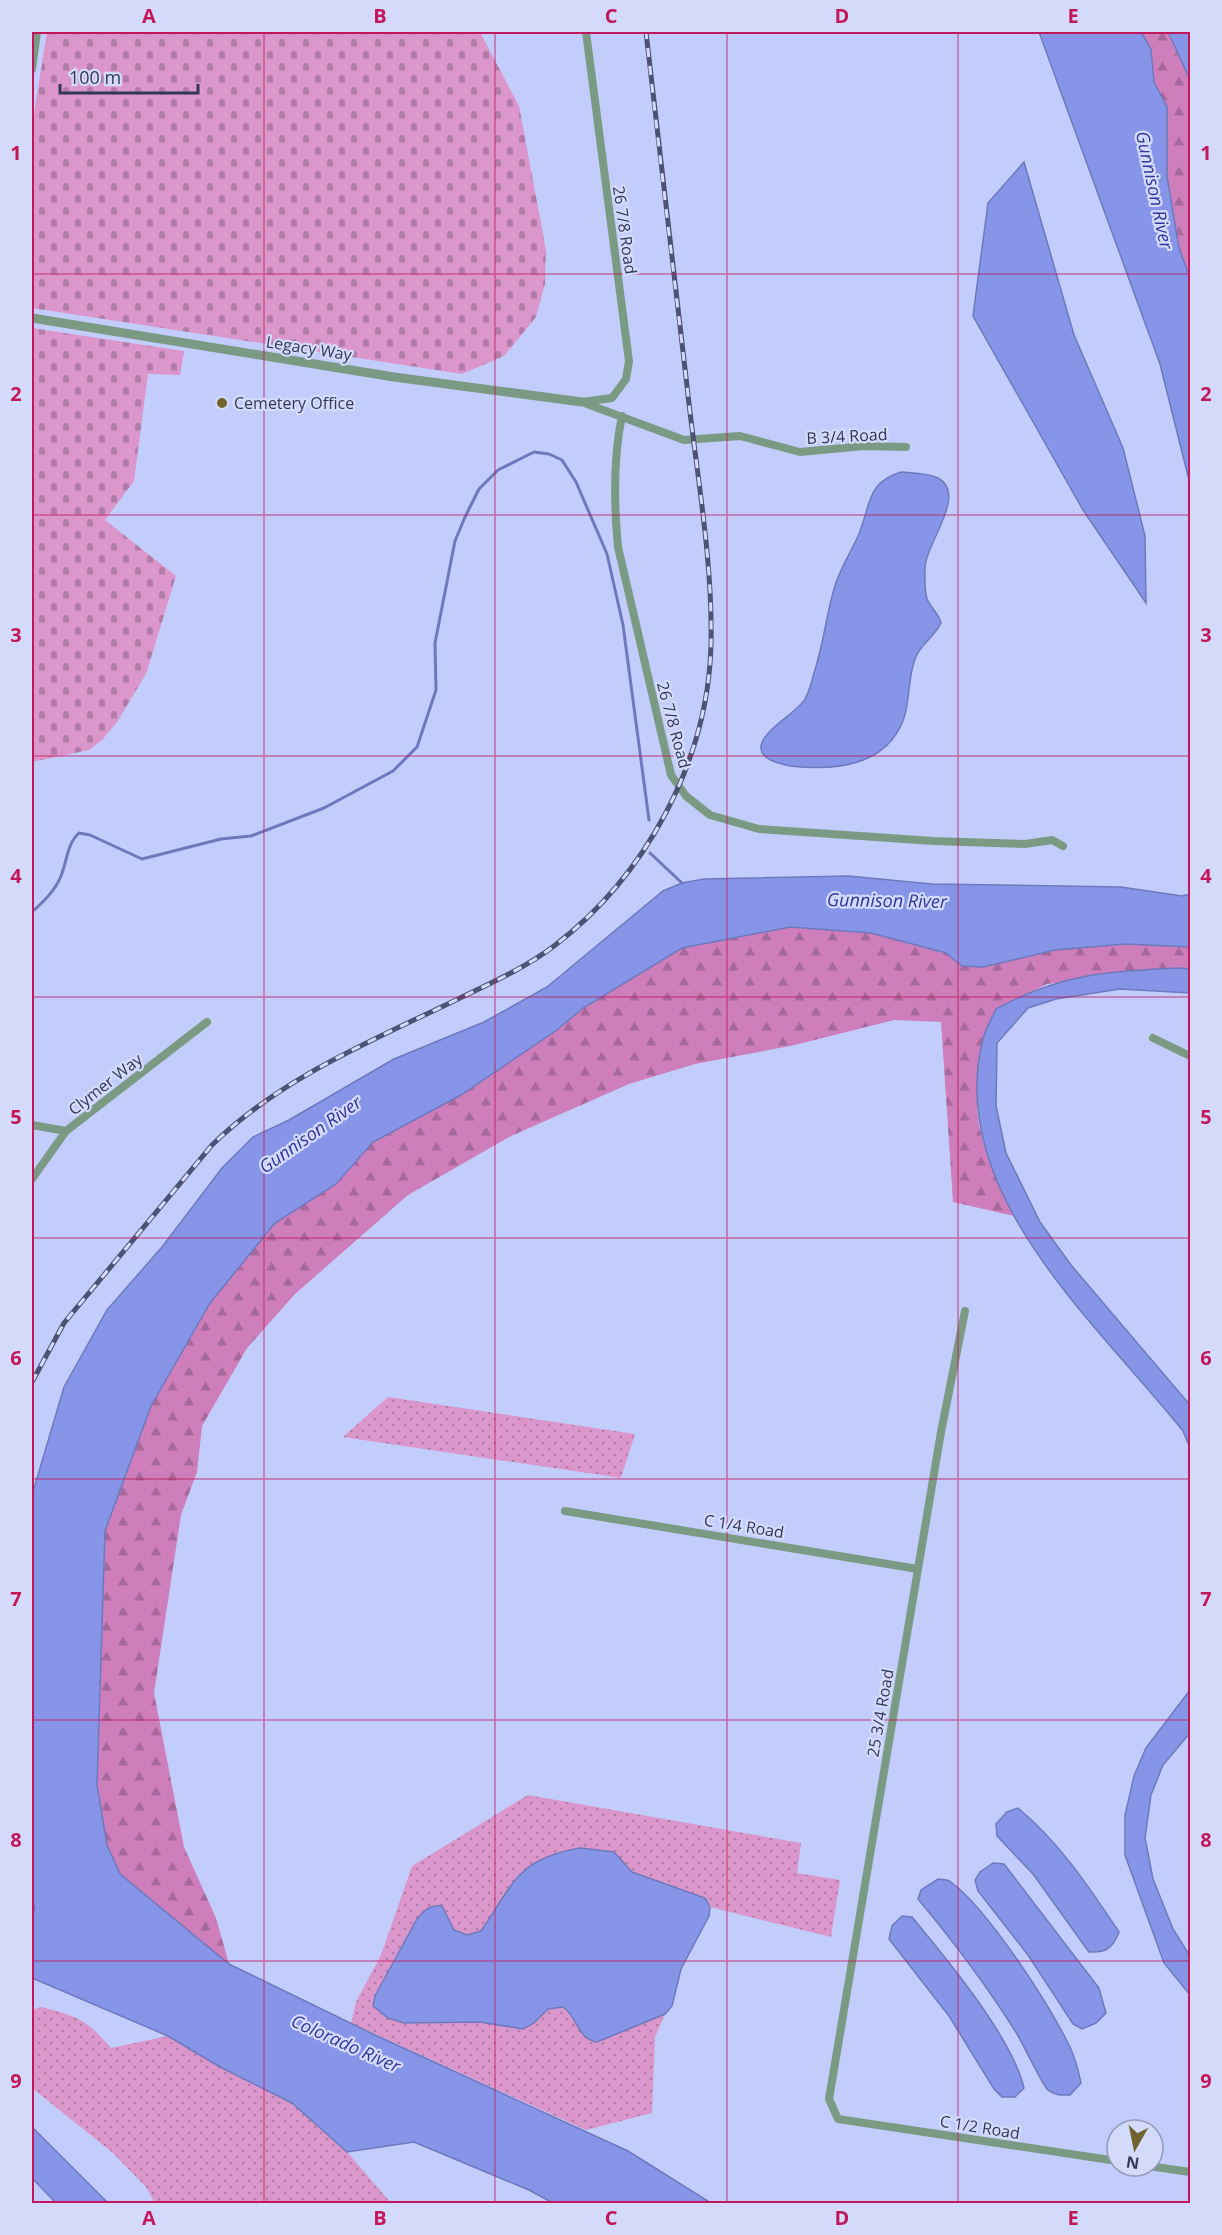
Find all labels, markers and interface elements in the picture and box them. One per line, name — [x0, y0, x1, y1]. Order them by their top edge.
text: A — [142, 2, 156, 29]
text: B — [373, 2, 387, 29]
text: C — [605, 2, 618, 29]
text: D — [835, 2, 849, 29]
text: E — [1067, 2, 1079, 29]
scale bar — [60, 57, 198, 95]
text: 100 m — [69, 65, 121, 89]
water label: Gunnison River — [1131, 129, 1179, 252]
text: 1 — [10, 139, 22, 166]
text: 1 — [1200, 139, 1212, 166]
street label: 26 7/8 Road — [608, 184, 642, 276]
street label: Legacy Way — [265, 330, 354, 366]
text: 2 — [10, 380, 22, 407]
text: 2 — [1200, 380, 1212, 407]
place label: Cemetery Office — [234, 392, 354, 414]
marker: Cemetery Office — [215, 396, 229, 410]
street label: B 3/4 Road — [806, 423, 888, 449]
text: 3 — [10, 621, 22, 648]
text: 3 — [1200, 621, 1212, 648]
street label: 26 7/8 Road — [652, 679, 696, 771]
text: 4 — [10, 862, 22, 889]
text: 4 — [1200, 862, 1212, 889]
water label: Gunnison River — [827, 887, 948, 913]
street label: Clymer Way — [63, 1048, 147, 1120]
water label: Gunnison River — [254, 1089, 367, 1178]
text: 5 — [10, 1103, 22, 1130]
text: 5 — [1200, 1103, 1212, 1130]
text: 6 — [10, 1344, 22, 1371]
text: 6 — [1200, 1344, 1212, 1371]
street label: C 1/4 Road — [702, 1509, 786, 1543]
text: 7 — [10, 1585, 22, 1612]
text: 7 — [1200, 1585, 1212, 1612]
street label: 25 3/4 Road — [861, 1667, 899, 1759]
text: 8 — [10, 1826, 22, 1853]
text: 8 — [1200, 1826, 1212, 1853]
water label: Colorado River — [288, 2008, 405, 2078]
text: 9 — [10, 2067, 22, 2094]
text: 9 — [1200, 2067, 1212, 2094]
street label: C 1/2 Road — [938, 2110, 1022, 2144]
north arrow — [1105, 2118, 1165, 2178]
text: N — [1125, 2151, 1141, 2175]
text: A — [142, 2204, 156, 2231]
text: B — [373, 2204, 387, 2231]
text: C — [605, 2204, 618, 2231]
text: D — [835, 2204, 849, 2231]
text: E — [1067, 2204, 1079, 2231]

